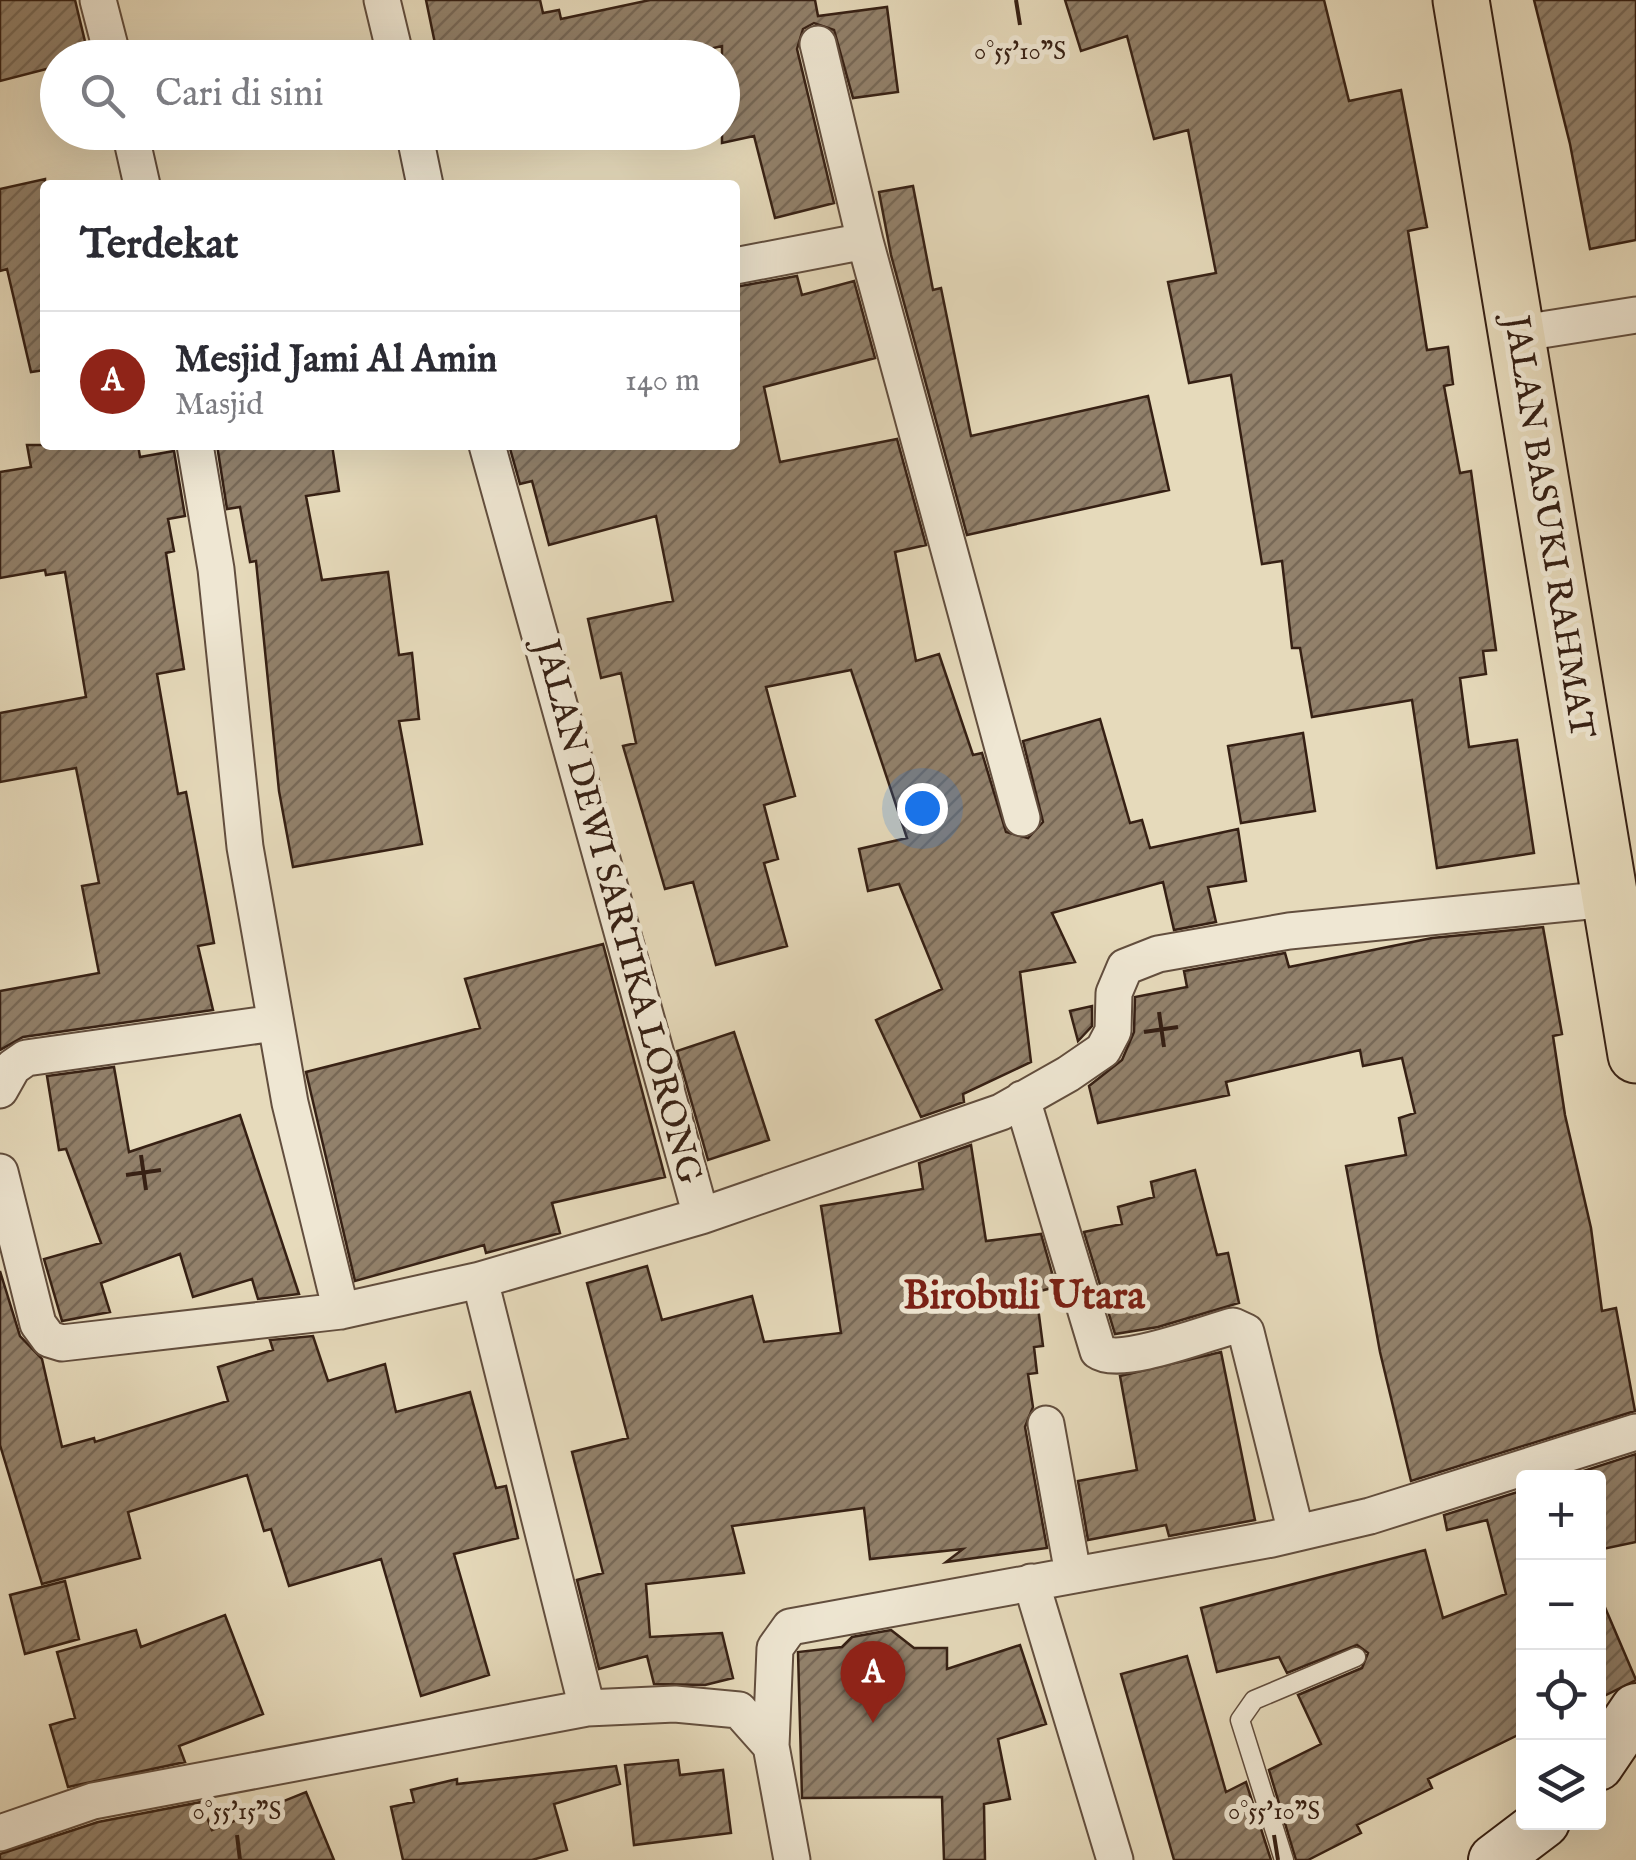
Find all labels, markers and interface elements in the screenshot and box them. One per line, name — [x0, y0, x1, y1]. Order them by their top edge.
text: 0°55'10"S — [974, 36, 1066, 68]
search box — [40, 40, 740, 150]
icon: search — [75, 68, 130, 123]
text: Cari di sini — [155, 71, 324, 119]
text: Terdekat — [80, 219, 238, 272]
street label: JALAN BASUKI RAHMAT — [1492, 309, 1604, 742]
text: Mesjid Jami Al Amin — [175, 337, 497, 385]
text: A — [102, 361, 123, 402]
text: 140 m — [625, 361, 700, 402]
text: Masjid — [175, 385, 263, 426]
street label: JALAN DEWI SARTIKA LORONG — [522, 631, 711, 1189]
your location — [897, 783, 948, 834]
district label: Birobuli Utara — [903, 1272, 1146, 1323]
map controls — [1516, 1470, 1606, 1830]
button: + — [1516, 1470, 1606, 1560]
button: − — [1516, 1560, 1606, 1650]
pin: A — [840, 1640, 906, 1723]
button: locate — [1516, 1650, 1606, 1740]
button: layers — [1516, 1740, 1606, 1830]
text: 0°55'15"S — [193, 1796, 281, 1828]
text: 0°55'10"S — [1228, 1796, 1320, 1828]

